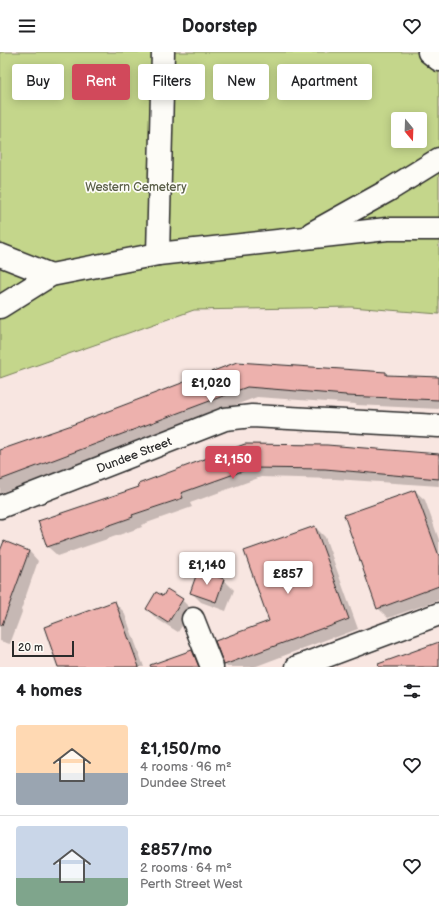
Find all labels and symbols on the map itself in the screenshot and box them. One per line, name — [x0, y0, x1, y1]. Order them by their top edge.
north arrow — [391, 112, 427, 148]
park label: Western Cemetery — [85, 180, 187, 195]
pin: £1,020 — [178, 370, 244, 404]
street label: Dundee Street — [94, 434, 174, 477]
pin: £1,150 — [200, 446, 266, 480]
pin: £1,140 — [174, 552, 240, 586]
pin: £857 — [264, 561, 312, 595]
scale bar — [12, 639, 74, 658]

